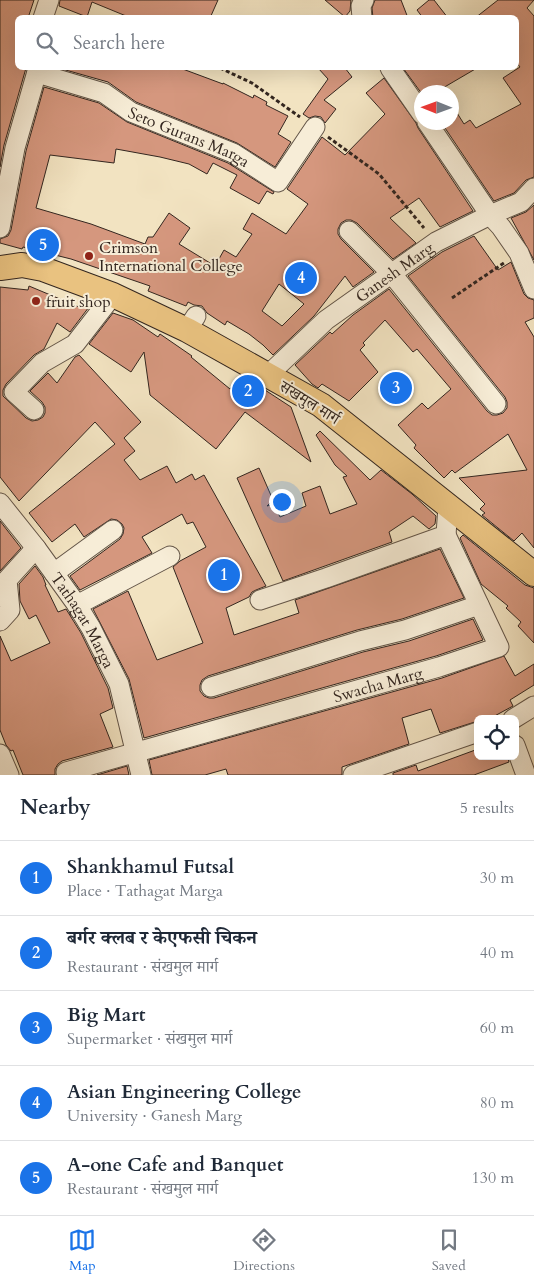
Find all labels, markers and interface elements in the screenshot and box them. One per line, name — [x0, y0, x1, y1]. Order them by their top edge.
search box — [15, 15, 519, 70]
icon: search — [33, 29, 61, 57]
text: Search here — [73, 30, 165, 56]
north arrow — [414, 85, 459, 130]
street label: Seto Gurans Marga — [125, 102, 254, 173]
pin: 5 — [27, 226, 59, 264]
place label: Crimson International College — [99, 237, 243, 277]
street label: Ganesh Marg — [351, 237, 438, 308]
marker: Crimson International College — [83, 250, 95, 262]
pin: 4 — [285, 259, 317, 297]
place label: fruit shop — [46, 291, 111, 313]
marker: fruit shop — [30, 295, 42, 307]
pin: 3 — [380, 369, 412, 407]
pin: 2 — [232, 372, 264, 410]
street label: संखमुल मार्ग — [274, 375, 345, 431]
your location — [269, 489, 295, 515]
pin: 1 — [208, 556, 240, 594]
street label: Tathagat Marga — [45, 568, 119, 672]
street label: Swacha Marg — [331, 662, 425, 708]
map controls — [474, 715, 519, 760]
button: locate — [474, 715, 519, 760]
text: Nearby — [20, 793, 91, 822]
text: 5 results — [460, 797, 514, 819]
text: Shankhamul Futsal — [67, 854, 234, 880]
text: 1 — [32, 867, 40, 889]
text: 30 m — [480, 867, 514, 889]
text: Place · Tathagat Marga — [67, 880, 223, 902]
text: बर्गर क्लब र केएफसी चिकन — [67, 925, 257, 951]
text: 2 — [32, 942, 40, 964]
text: 40 m — [480, 942, 514, 964]
text: Restaurant · संखमुल मार्ग — [67, 956, 218, 978]
text: Big Mart — [67, 1002, 145, 1028]
text: 3 — [32, 1017, 40, 1039]
text: 60 m — [480, 1017, 514, 1039]
text: Supermarket · संखमुल मार्ग — [67, 1028, 232, 1050]
text: Asian Engineering College — [67, 1079, 301, 1105]
text: 4 — [32, 1092, 40, 1114]
text: 80 m — [480, 1092, 514, 1114]
text: University · Ganesh Marg — [67, 1105, 242, 1127]
text: A-one Cafe and Banquet — [67, 1152, 284, 1178]
text: 5 — [32, 1167, 40, 1189]
text: 130 m — [472, 1167, 514, 1189]
text: Restaurant · संखमुल मार्ग — [67, 1178, 218, 1200]
tab: Map — [68, 1226, 96, 1275]
tab: Directions — [233, 1226, 295, 1275]
tab: Saved — [432, 1226, 466, 1275]

